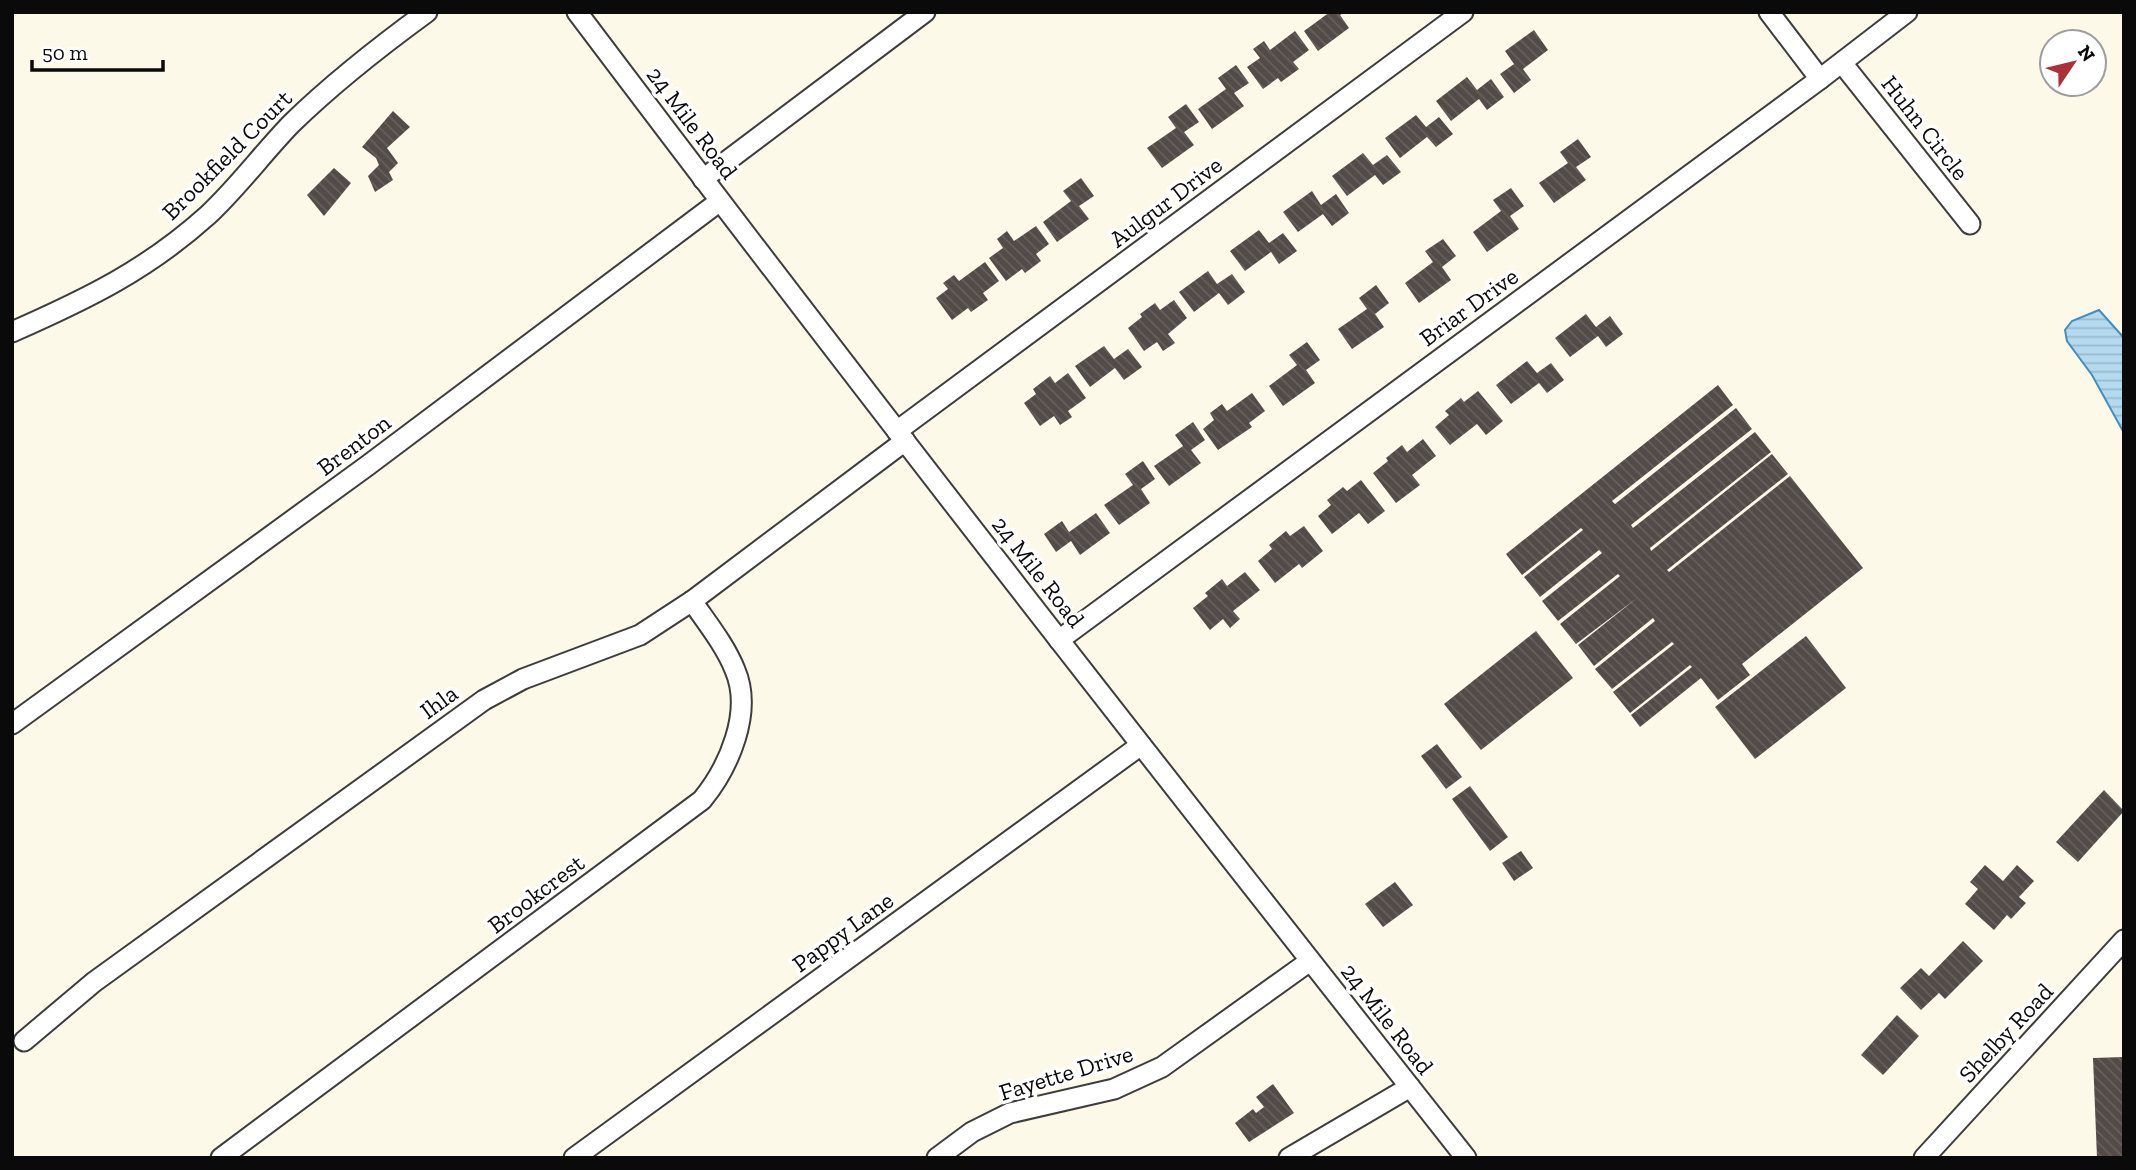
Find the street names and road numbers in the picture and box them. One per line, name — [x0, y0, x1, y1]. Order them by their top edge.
street label: 24 Mile Road — [641, 61, 744, 185]
street label: Huhn Circle — [1876, 70, 1975, 186]
street label: Brookfield Court — [156, 84, 298, 226]
street label: Aulgur Drive — [1104, 150, 1228, 253]
street label: Briar Drive — [1414, 261, 1524, 352]
street label: Brenton — [311, 407, 396, 482]
street label: 24 Mile Road — [986, 510, 1091, 633]
street label: Ihla — [414, 678, 463, 725]
street label: Brookcrest — [482, 848, 590, 939]
street label: Pappy Lane — [786, 885, 899, 978]
street label: 24 Mile Road — [1335, 957, 1440, 1080]
street label: Shelby Road — [1952, 977, 2059, 1088]
street label: Fayette Drive — [995, 1038, 1136, 1107]

